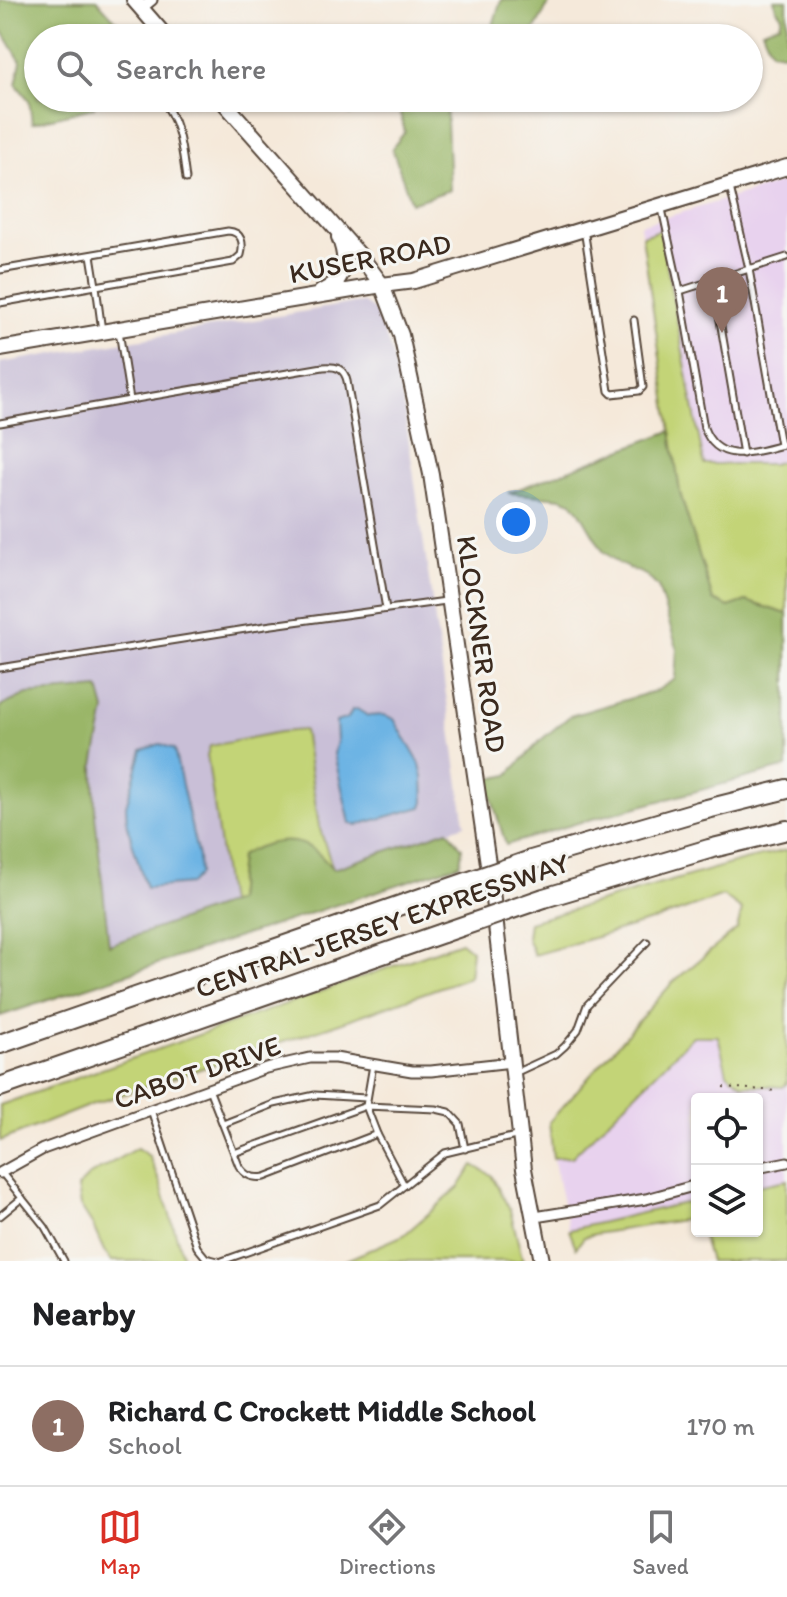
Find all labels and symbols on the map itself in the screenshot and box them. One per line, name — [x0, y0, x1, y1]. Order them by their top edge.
street label: KUSER ROAD — [286, 226, 454, 290]
pin: 1 — [696, 267, 748, 333]
your location — [496, 502, 536, 542]
street label: KLOCKNER ROAD — [450, 533, 514, 755]
street label: CENTRAL JERSEY EXPRESSWAY — [191, 845, 573, 1005]
street label: CABOT DRIVE — [109, 1028, 285, 1116]

